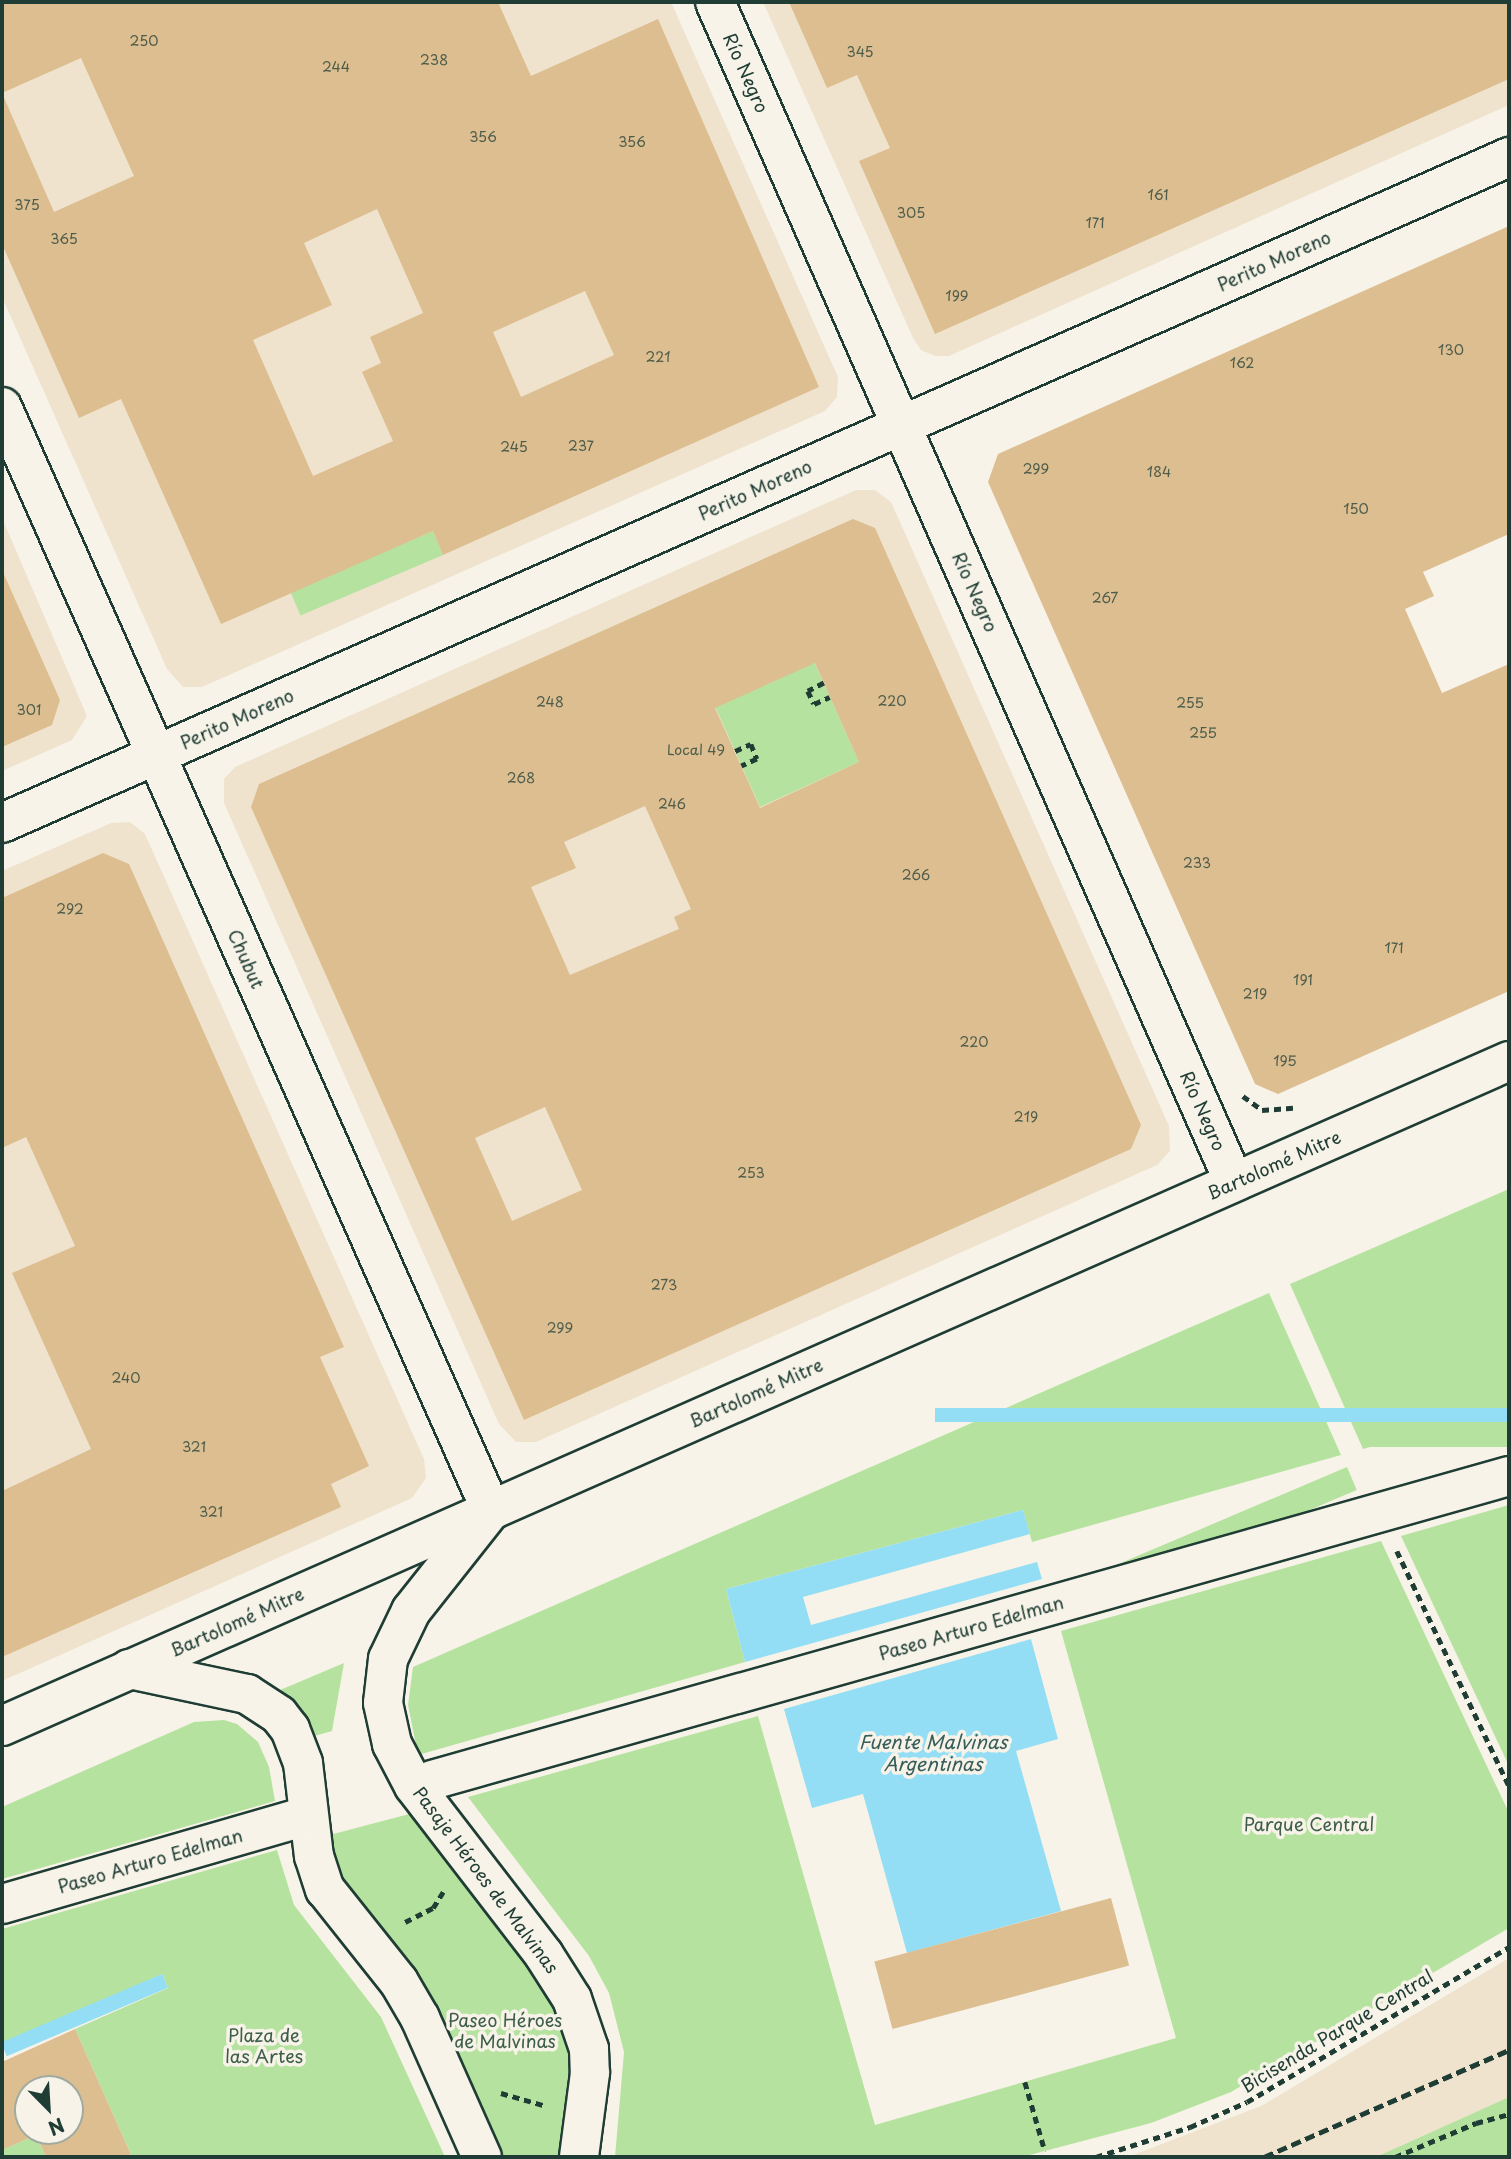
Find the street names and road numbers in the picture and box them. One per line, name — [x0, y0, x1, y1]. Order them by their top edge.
street label: Río Negro — [718, 29, 774, 117]
street label: Perito Moreno — [1214, 226, 1334, 296]
street label: Perito Moreno — [695, 455, 815, 525]
street label: Río Negro — [947, 548, 1003, 636]
street label: Perito Moreno — [177, 684, 297, 754]
street label: Chubut — [223, 926, 269, 992]
street label: Río Negro — [1175, 1067, 1231, 1155]
street label: Bartolomé Mitre — [1204, 1126, 1344, 1204]
street label: Bartolomé Mitre — [686, 1354, 826, 1432]
street label: Bartolomé Mitre — [167, 1583, 307, 1661]
street label: Paseo Arturo Edelman — [875, 1591, 1067, 1665]
street label: Pasaje Héroes de Malvinas — [408, 1782, 564, 1978]
street label: Paseo Arturo Edelman — [54, 1824, 246, 1898]
street label: Bicisenda Parque Central — [1238, 1965, 1436, 2097]

